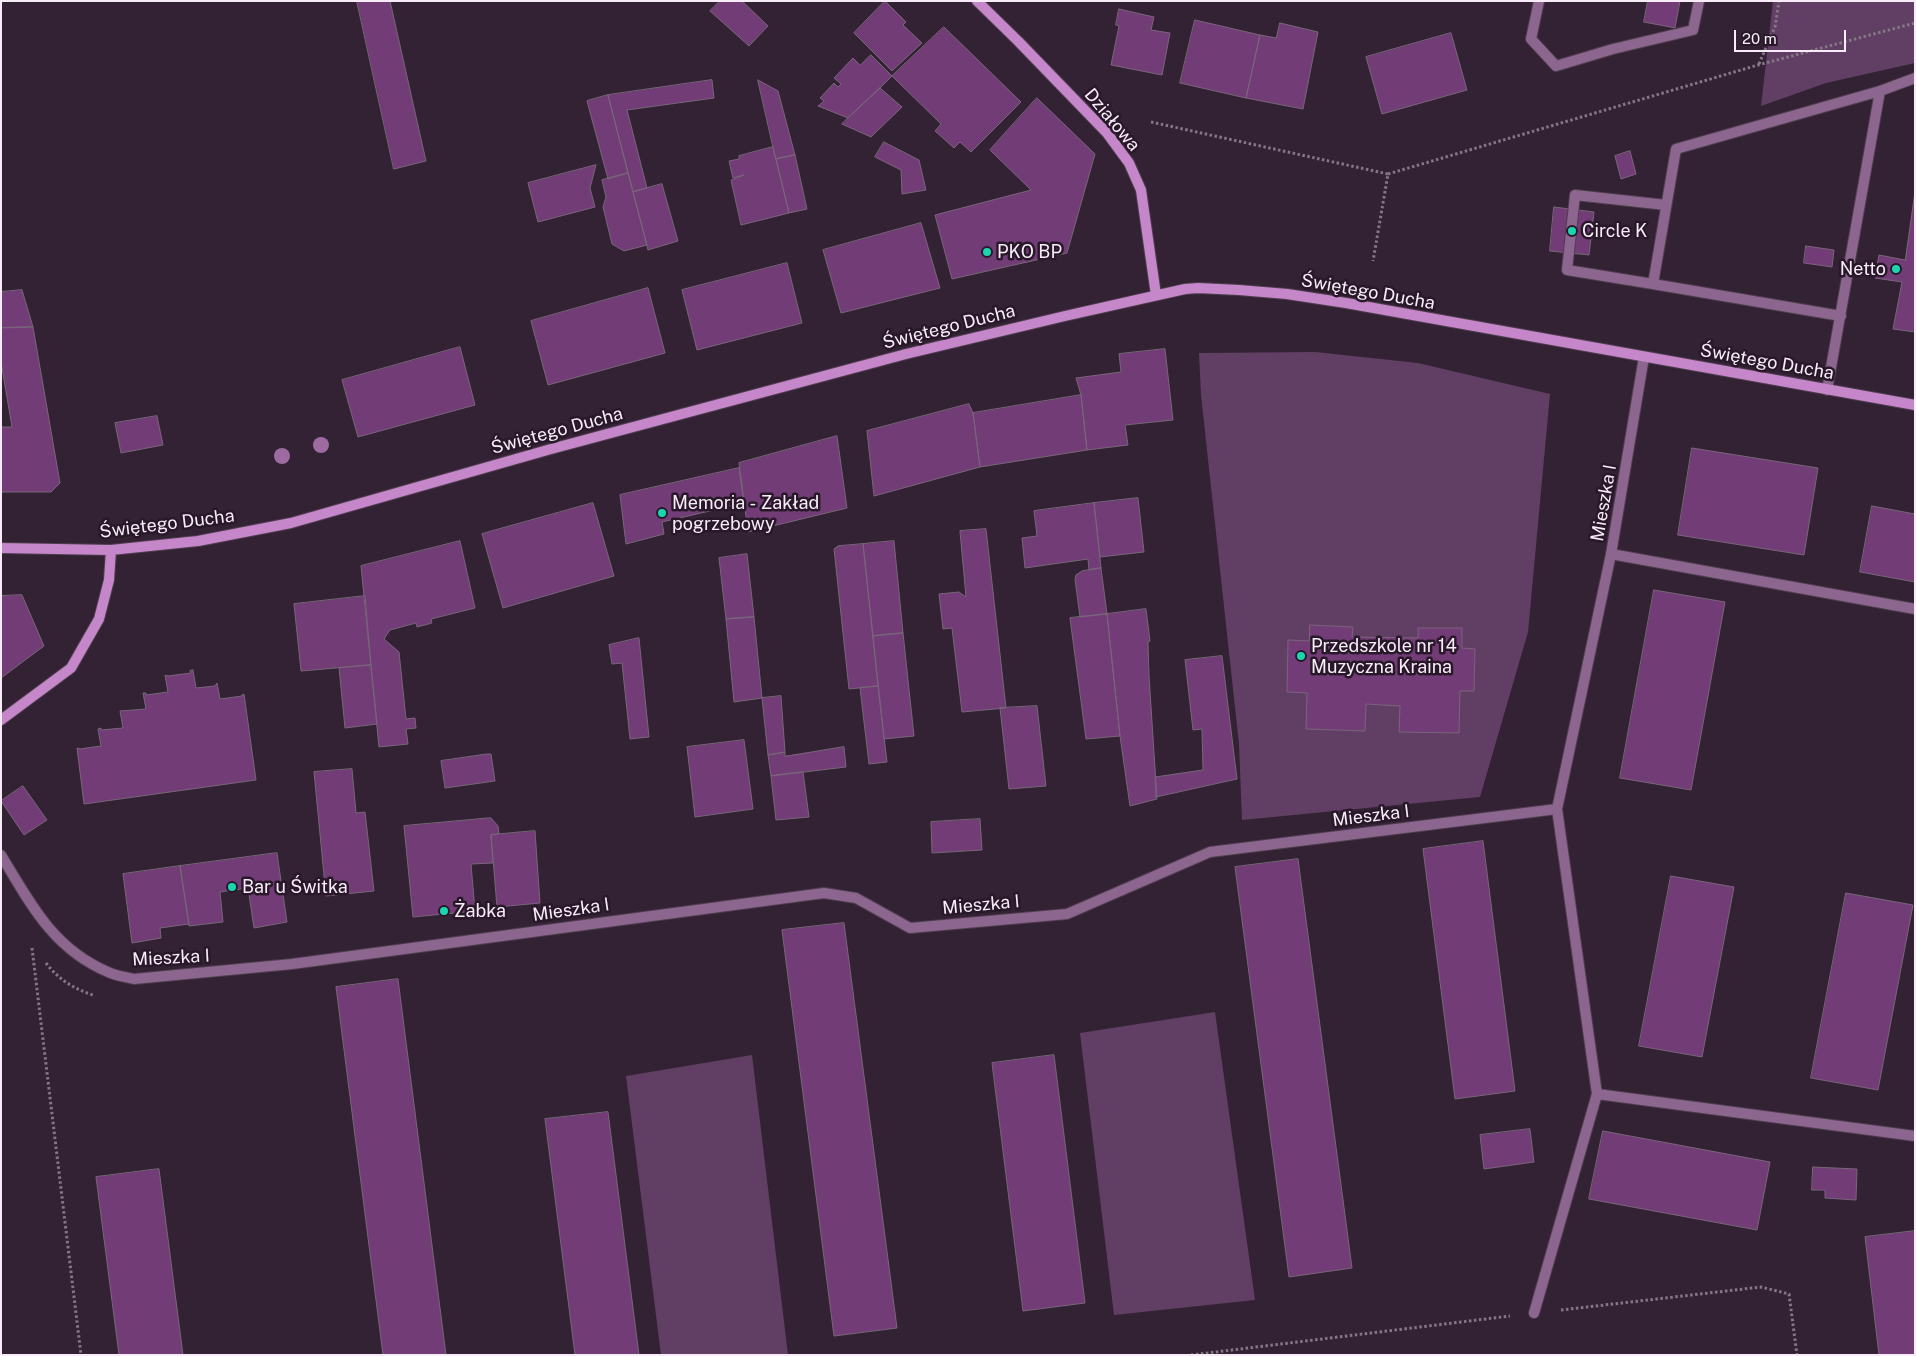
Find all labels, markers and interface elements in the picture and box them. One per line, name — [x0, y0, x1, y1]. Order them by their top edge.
scale bar — [1736, 20, 1848, 52]
text: 20 m — [1742, 30, 1777, 47]
street label: Działowa — [1080, 84, 1144, 156]
place label: Circle K — [1582, 220, 1647, 242]
marker: Circle K — [1566, 225, 1578, 237]
place label: PKO BP — [997, 241, 1062, 263]
marker: PKO BP — [981, 246, 993, 258]
place label: Netto — [1840, 258, 1886, 280]
marker: Netto — [1890, 263, 1902, 275]
street label: Świętego Ducha — [1299, 270, 1437, 314]
street label: Świętego Ducha — [881, 300, 1017, 354]
street label: Świętego Ducha — [1698, 340, 1836, 384]
street label: Świętego Ducha — [489, 403, 625, 459]
street label: Mieszka I — [1587, 463, 1621, 543]
place label: Memoria - Zakład pogrzebowy — [672, 492, 819, 534]
street label: Świętego Ducha — [98, 505, 236, 543]
marker: Memoria - Zakład pogrzebowy — [656, 507, 668, 519]
place label: Przedszkole nr 14 Muzyczna Kraina — [1311, 635, 1457, 678]
marker: Przedszkole nr 14 Muzyczna Kraina — [1295, 650, 1307, 662]
street label: Mieszka I — [1331, 801, 1411, 831]
place label: Bar u Świtka — [242, 876, 348, 898]
marker: Bar u Świtka — [226, 881, 238, 893]
street label: Mieszka I — [941, 891, 1021, 919]
street label: Mieszka I — [531, 894, 611, 926]
place label: Żabka — [454, 900, 506, 922]
marker: Żabka — [438, 905, 450, 917]
street label: Mieszka I — [132, 945, 210, 971]

